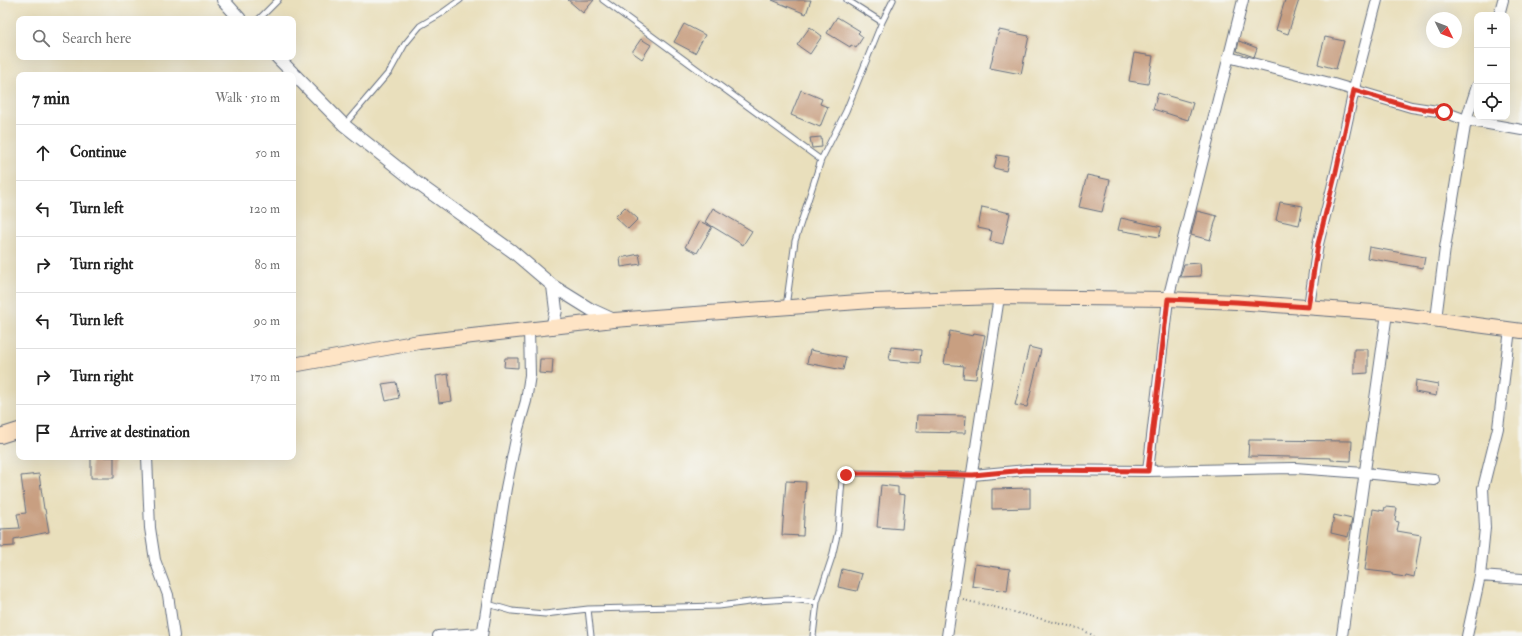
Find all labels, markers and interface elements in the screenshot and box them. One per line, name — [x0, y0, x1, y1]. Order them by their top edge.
north arrow — [1426, 12, 1462, 48]
map controls — [1474, 12, 1510, 120]
button: + — [1474, 12, 1510, 48]
search box — [16, 16, 296, 60]
icon: search — [30, 27, 52, 49]
text: Search here — [62, 29, 131, 48]
button: − — [1474, 48, 1510, 84]
button: locate — [1474, 84, 1510, 120]
text: 7 min — [32, 88, 70, 109]
text: Walk · 510 m — [215, 90, 280, 106]
route start — [1435, 103, 1453, 121]
icon: ahead — [32, 142, 54, 164]
text: Continue — [70, 143, 126, 162]
text: 50 m — [255, 145, 280, 161]
icon: left — [32, 198, 54, 220]
text: Turn left — [70, 199, 124, 218]
text: 120 m — [249, 201, 280, 217]
icon: right — [32, 254, 54, 276]
text: Turn right — [70, 255, 133, 274]
text: 80 m — [254, 257, 280, 273]
icon: left — [32, 310, 54, 332]
text: Turn left — [70, 311, 124, 330]
text: 90 m — [254, 313, 280, 329]
icon: right — [32, 366, 54, 388]
text: Turn right — [70, 367, 133, 386]
text: 170 m — [250, 369, 280, 385]
icon: arrive — [32, 422, 54, 444]
text: Arrive at destination — [70, 423, 190, 442]
route end — [837, 466, 855, 484]

